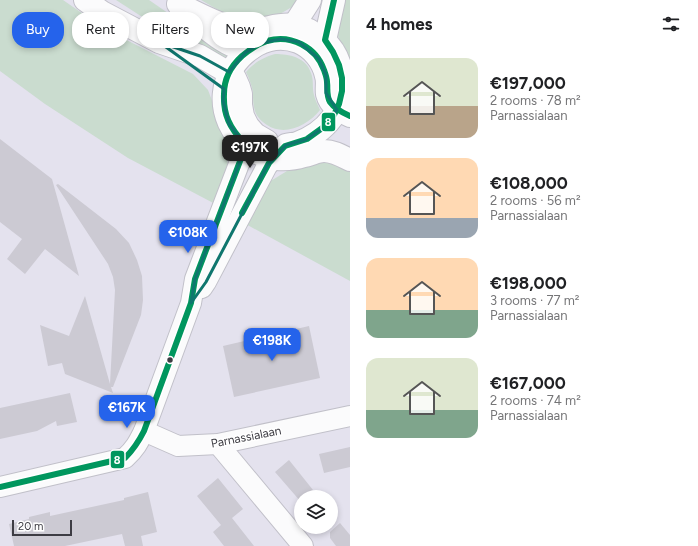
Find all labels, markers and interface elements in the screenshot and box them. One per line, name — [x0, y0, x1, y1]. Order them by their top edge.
chip: Buy — [12, 12, 64, 48]
chip: Rent — [72, 12, 129, 48]
chip: Filters — [137, 12, 203, 48]
chip: New — [211, 12, 269, 48]
icon: filters — [660, 13, 682, 35]
text: 4 homes — [366, 14, 433, 34]
text: €197,000 — [490, 73, 566, 93]
icon: home — [398, 74, 446, 122]
text: 2 rooms · 78 m² — [490, 93, 581, 108]
text: Parnassialaan — [490, 108, 567, 123]
line badge: 8 — [321, 112, 336, 132]
text: 8 — [325, 116, 332, 129]
pin: €197K — [222, 135, 278, 169]
text: €197K — [231, 140, 269, 155]
text: €108,000 — [490, 173, 568, 193]
icon: home — [398, 174, 446, 222]
text: 2 rooms · 56 m² — [490, 193, 581, 208]
text: Parnassialaan — [490, 208, 567, 223]
pin: €108K — [160, 220, 216, 254]
text: €108K — [168, 225, 208, 240]
text: €198,000 — [490, 273, 567, 293]
icon: home — [398, 274, 446, 322]
text: 3 rooms · 77 m² — [490, 293, 580, 308]
text: Parnassialaan — [490, 308, 567, 323]
pin: €198K — [244, 328, 300, 362]
text: €198K — [253, 333, 291, 348]
unlabelled marker — [165, 355, 175, 365]
text: €167,000 — [490, 373, 566, 393]
icon: home — [398, 374, 446, 422]
text: 2 rooms · 74 m² — [490, 393, 581, 408]
pin: €167K — [99, 395, 155, 429]
text: €167K — [108, 400, 146, 415]
text: Parnassialaan — [490, 408, 567, 423]
street label: Parnassialaan — [210, 423, 283, 451]
line badge: 8 — [110, 450, 125, 469]
text: 8 — [114, 454, 121, 467]
map controls — [294, 490, 338, 534]
button: layers — [294, 490, 338, 534]
scale bar — [12, 518, 72, 537]
text: 20 m — [18, 520, 43, 533]

